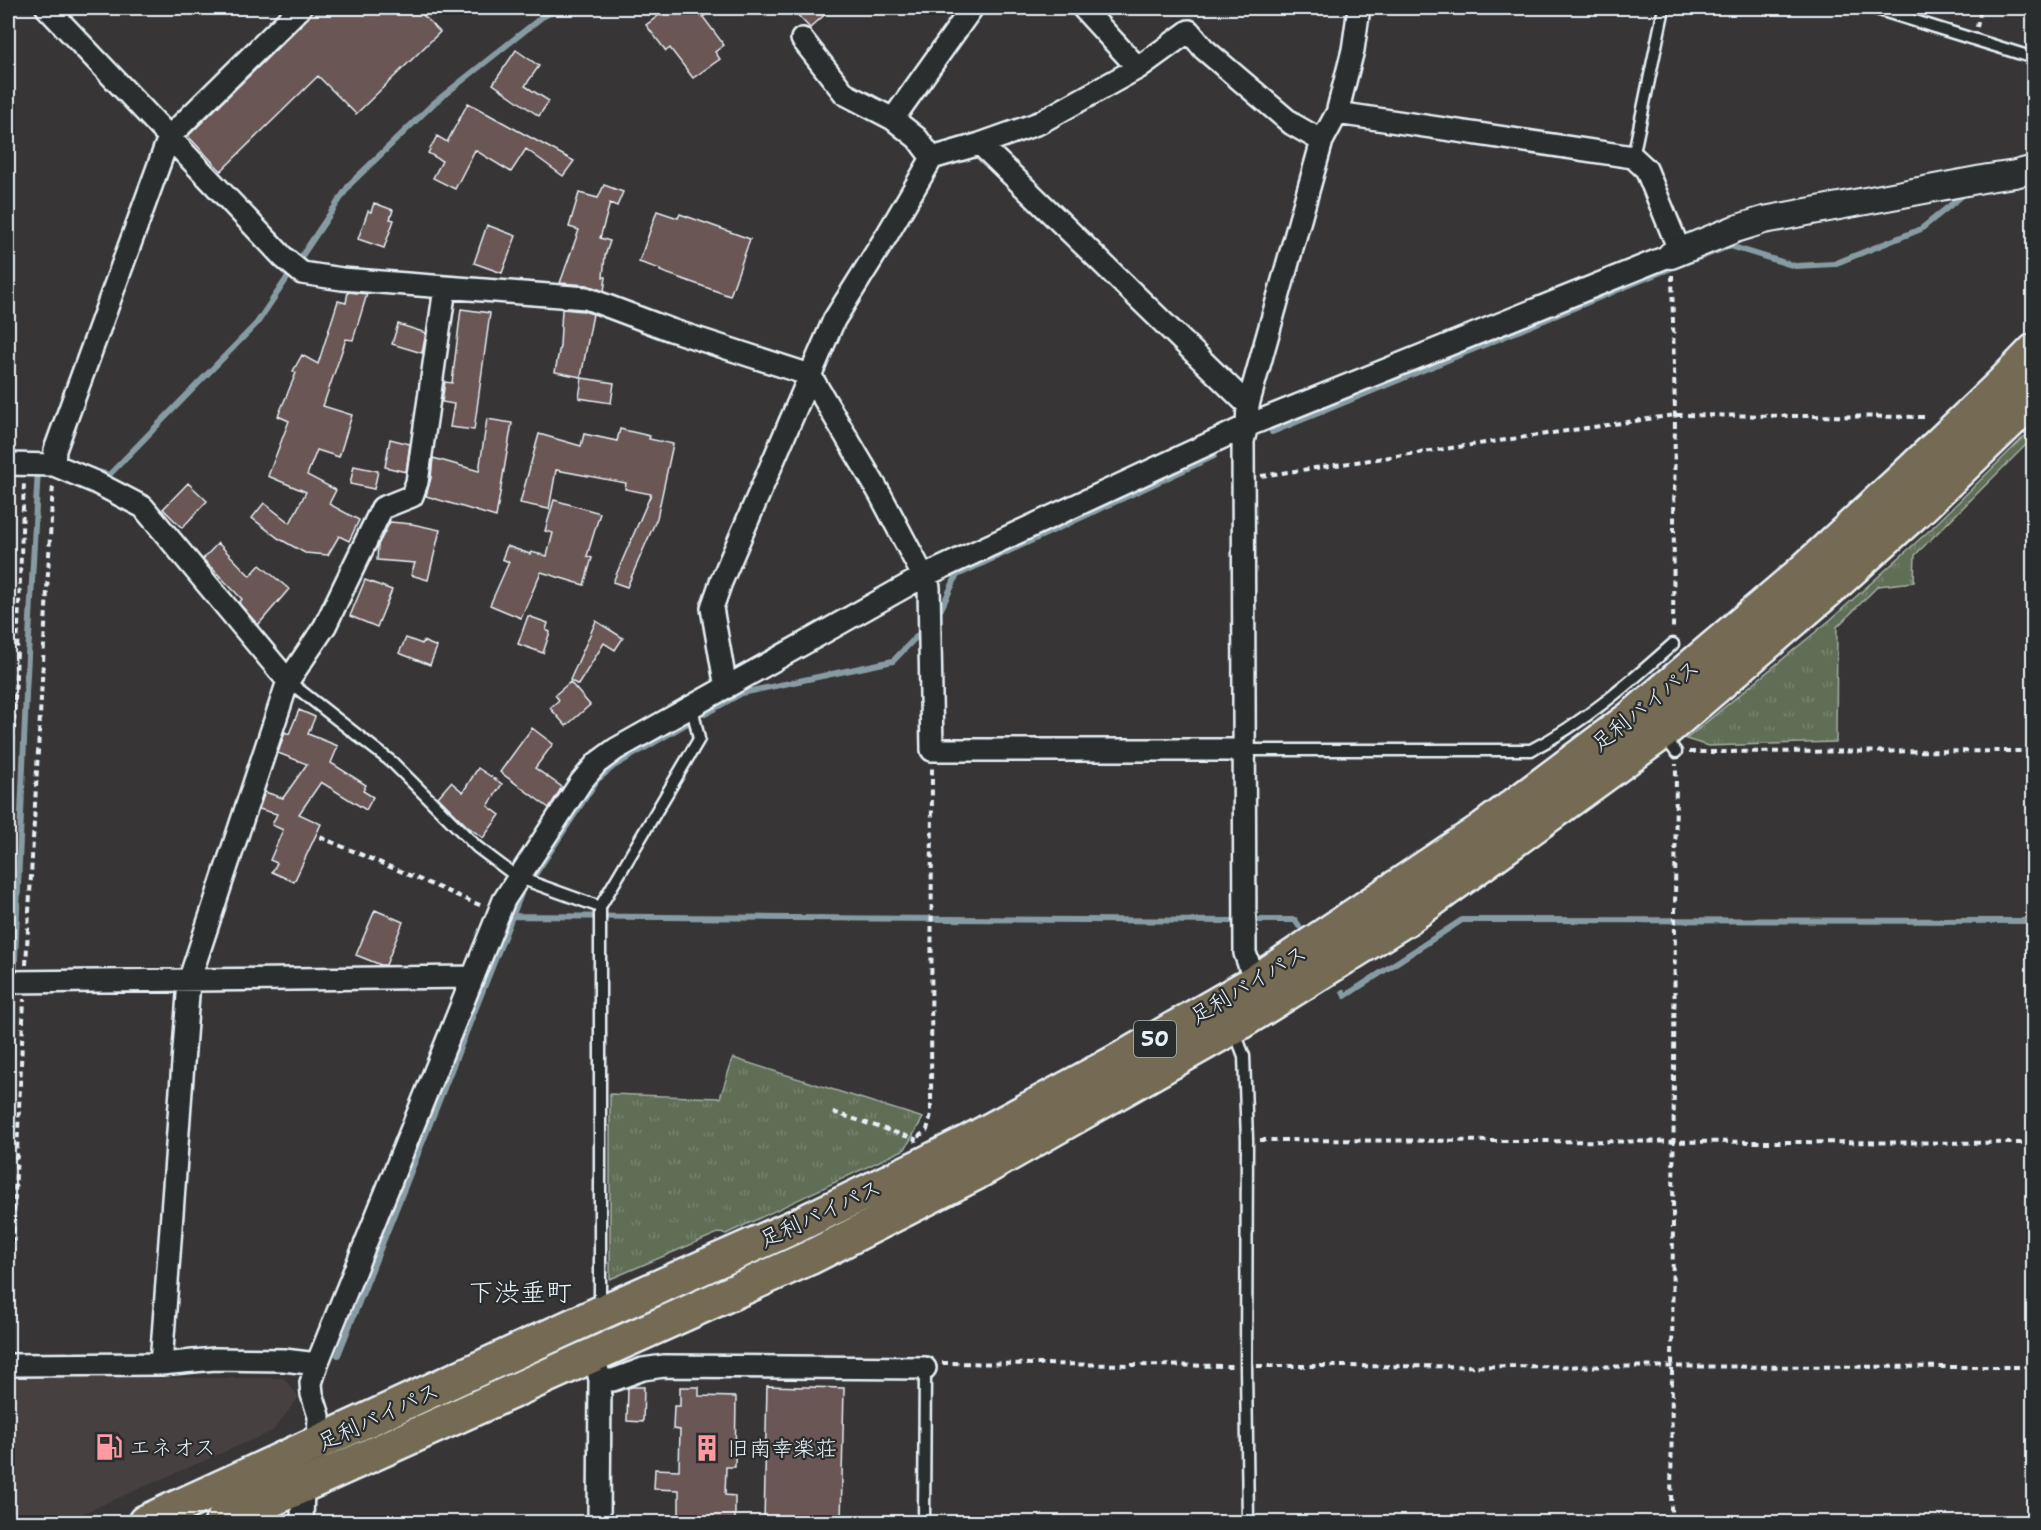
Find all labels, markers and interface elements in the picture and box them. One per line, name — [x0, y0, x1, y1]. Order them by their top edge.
street label: 足利バイパス — [1585, 653, 1706, 758]
street label: 足利バイパス — [1184, 938, 1312, 1031]
road number: 50 — [1134, 1021, 1176, 1057]
street label: 足利バイパス — [754, 1173, 886, 1254]
district label: 下渋垂町 — [468, 1274, 572, 1309]
street label: 足利バイパス — [312, 1376, 444, 1457]
fuel station icon: エネオス — [94, 1432, 124, 1462]
place label: エネオス — [129, 1433, 216, 1462]
building icon: 旧南幸楽荘 — [692, 1433, 722, 1463]
place label: 旧南幸楽荘 — [727, 1434, 837, 1463]

